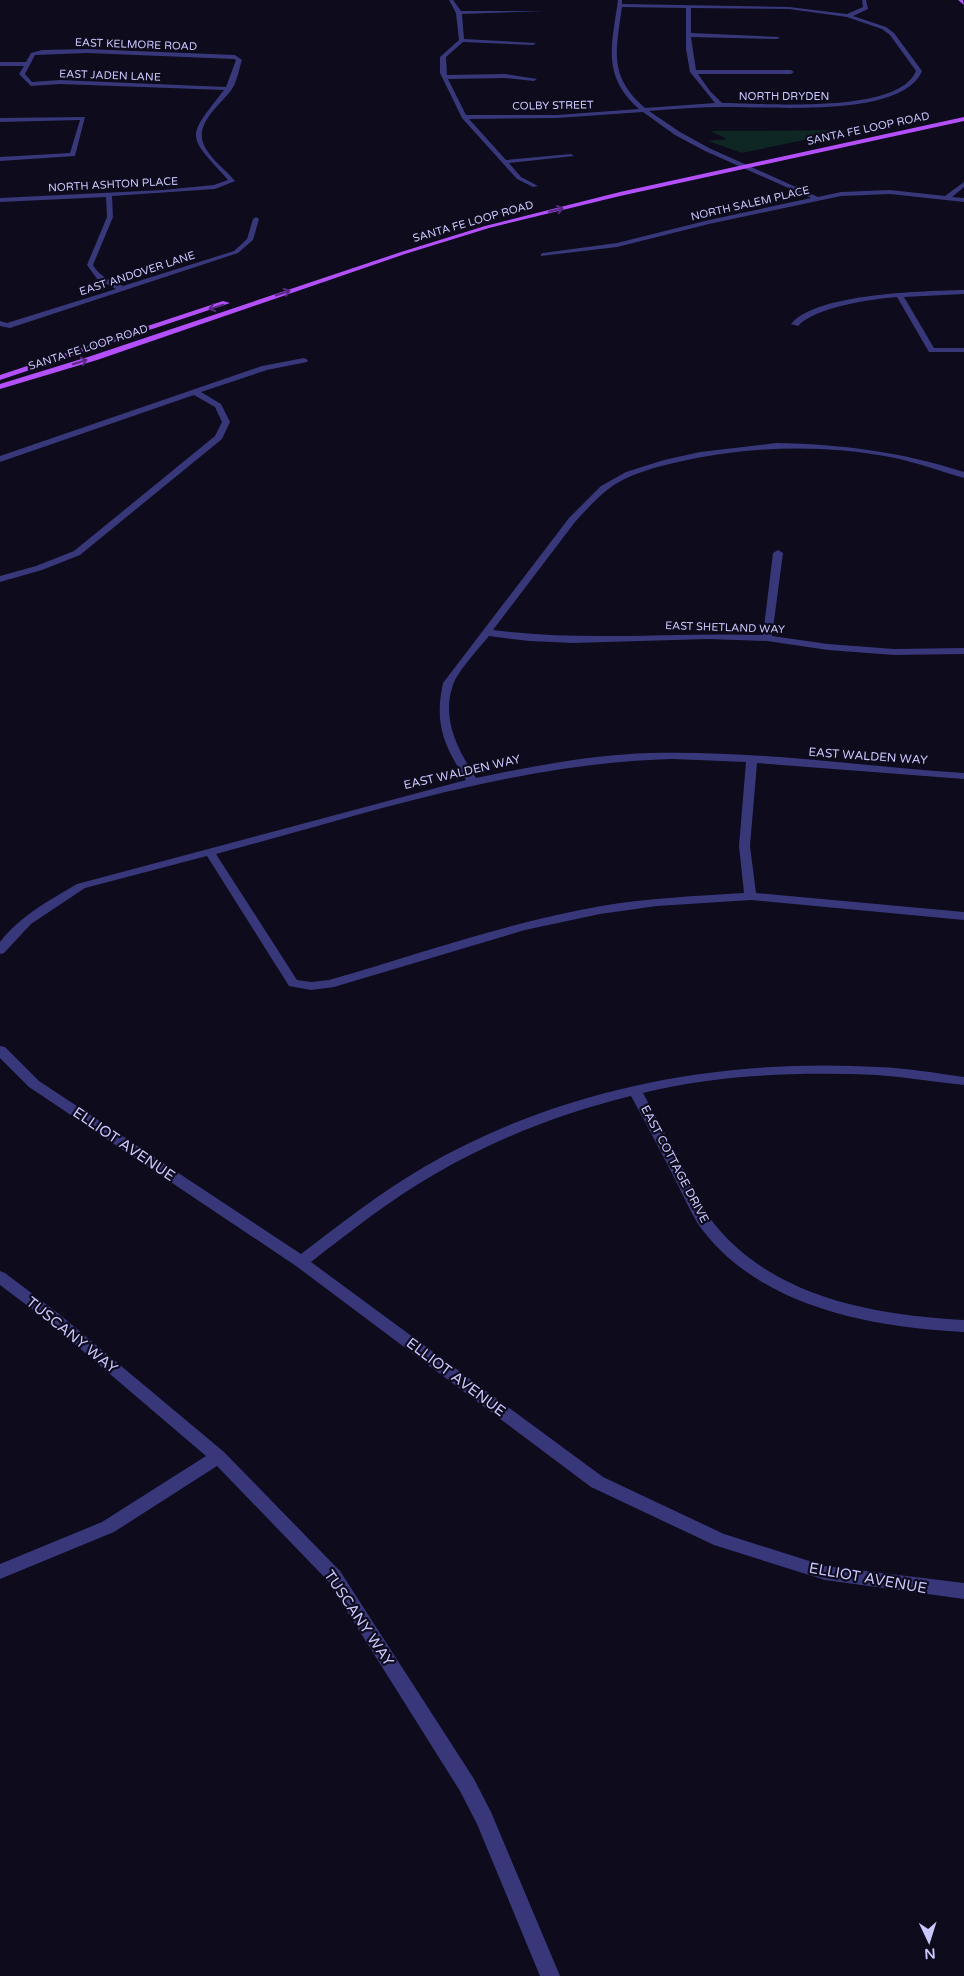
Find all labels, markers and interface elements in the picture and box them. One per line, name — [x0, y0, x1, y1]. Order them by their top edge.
street label: EAST KELMORE ROAD — [75, 36, 197, 53]
street label: EAST JADEN LANE — [59, 67, 161, 84]
street label: NORTH DRYDEN — [739, 90, 829, 103]
street label: COLBY STREET — [512, 98, 594, 113]
street label: SANTA FE LOOP ROAD — [806, 109, 931, 148]
street label: NORTH ASHTON PLACE — [48, 175, 178, 194]
street label: NORTH SALEM PLACE — [689, 183, 811, 223]
street label: SANTA FE LOOP ROAD — [411, 198, 535, 245]
one-way arrow — [547, 205, 563, 214]
street label: EAST ANDOVER LANE — [78, 249, 197, 298]
one-way arrow — [275, 288, 291, 297]
one-way arrow — [209, 302, 225, 312]
street label: SANTA FE LOOP ROAD — [27, 322, 150, 373]
one-way arrow — [72, 357, 88, 367]
street label: EAST SHETLAND WAY — [665, 619, 785, 636]
street label: EAST WALDEN WAY — [808, 745, 928, 767]
street label: EAST WALDEN WAY — [402, 752, 522, 792]
street label: ELLIOT AVENUE — [69, 1103, 179, 1185]
street label: EAST COTTAGE DRIVE — [638, 1103, 712, 1225]
street label: TUSCANY WAY — [23, 1293, 121, 1377]
street label: ELLIOT AVENUE — [403, 1334, 509, 1420]
street label: ELLIOT AVENUE — [808, 1559, 928, 1597]
street label: TUSCANY WAY — [320, 1567, 398, 1670]
north arrow — [904, 1916, 954, 1966]
text: N — [924, 1945, 936, 1962]

